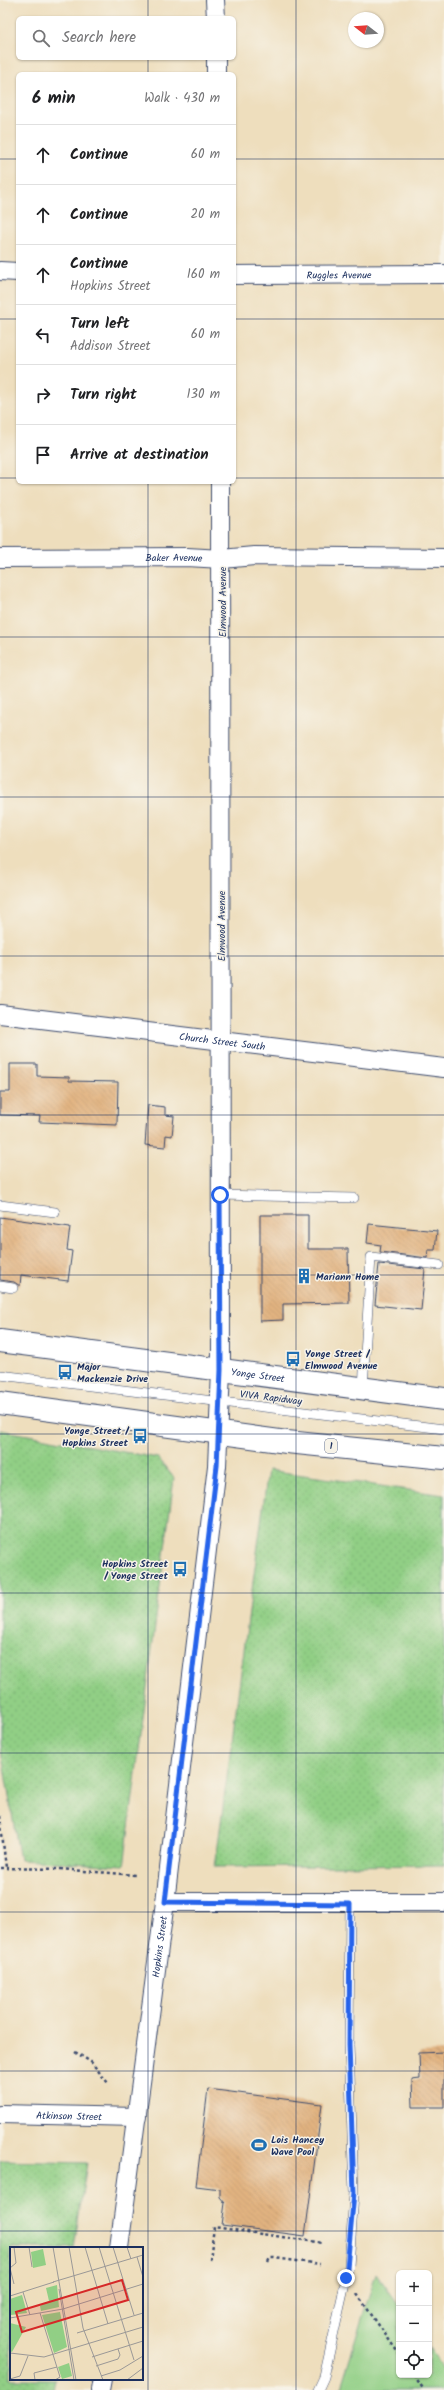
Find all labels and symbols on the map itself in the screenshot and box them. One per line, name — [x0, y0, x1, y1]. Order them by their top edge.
north arrow — [348, 12, 384, 48]
street label: Ruggles Avenue — [307, 267, 372, 284]
street label: Baker Avenue — [145, 550, 203, 567]
street label: Elmwood Avenue — [215, 566, 231, 637]
street label: Elmwood Avenue — [214, 890, 230, 961]
street label: Church Street South — [178, 1029, 266, 1055]
route start — [211, 1186, 229, 1204]
building icon: Mariann Home — [295, 1267, 313, 1285]
place label: Mariann Home — [316, 1269, 379, 1285]
place label: Yonge Street / Elmwood Avenue — [305, 1346, 378, 1374]
bus stop icon: Yonge Street / Elmwood Avenue — [284, 1350, 302, 1368]
place label: Major Mackenzie Drive — [77, 1359, 148, 1387]
bus stop icon: Major Mackenzie Drive — [56, 1363, 74, 1381]
street label: Yonge Street — [230, 1364, 286, 1387]
street label: VIVA Rapidway — [239, 1386, 303, 1410]
place label: Yonge Street / Hopkins Street — [62, 1423, 130, 1451]
bus stop icon: Yonge Street / Hopkins Street — [131, 1427, 149, 1445]
road number: 1 — [325, 1439, 337, 1453]
place label: Hopkins Street / Yonge Street — [102, 1556, 168, 1584]
bus stop icon: Hopkins Street / Yonge Street — [171, 1560, 189, 1578]
street label: Hopkins Street — [148, 1915, 172, 1979]
street label: Atkinson Street — [36, 2108, 102, 2125]
place label: Lois Hancey Wave Pool — [271, 2132, 325, 2160]
sports icon: Lois Hancey Wave Pool — [250, 2136, 268, 2154]
inset map — [10, 2247, 143, 2380]
route end — [337, 2269, 355, 2287]

